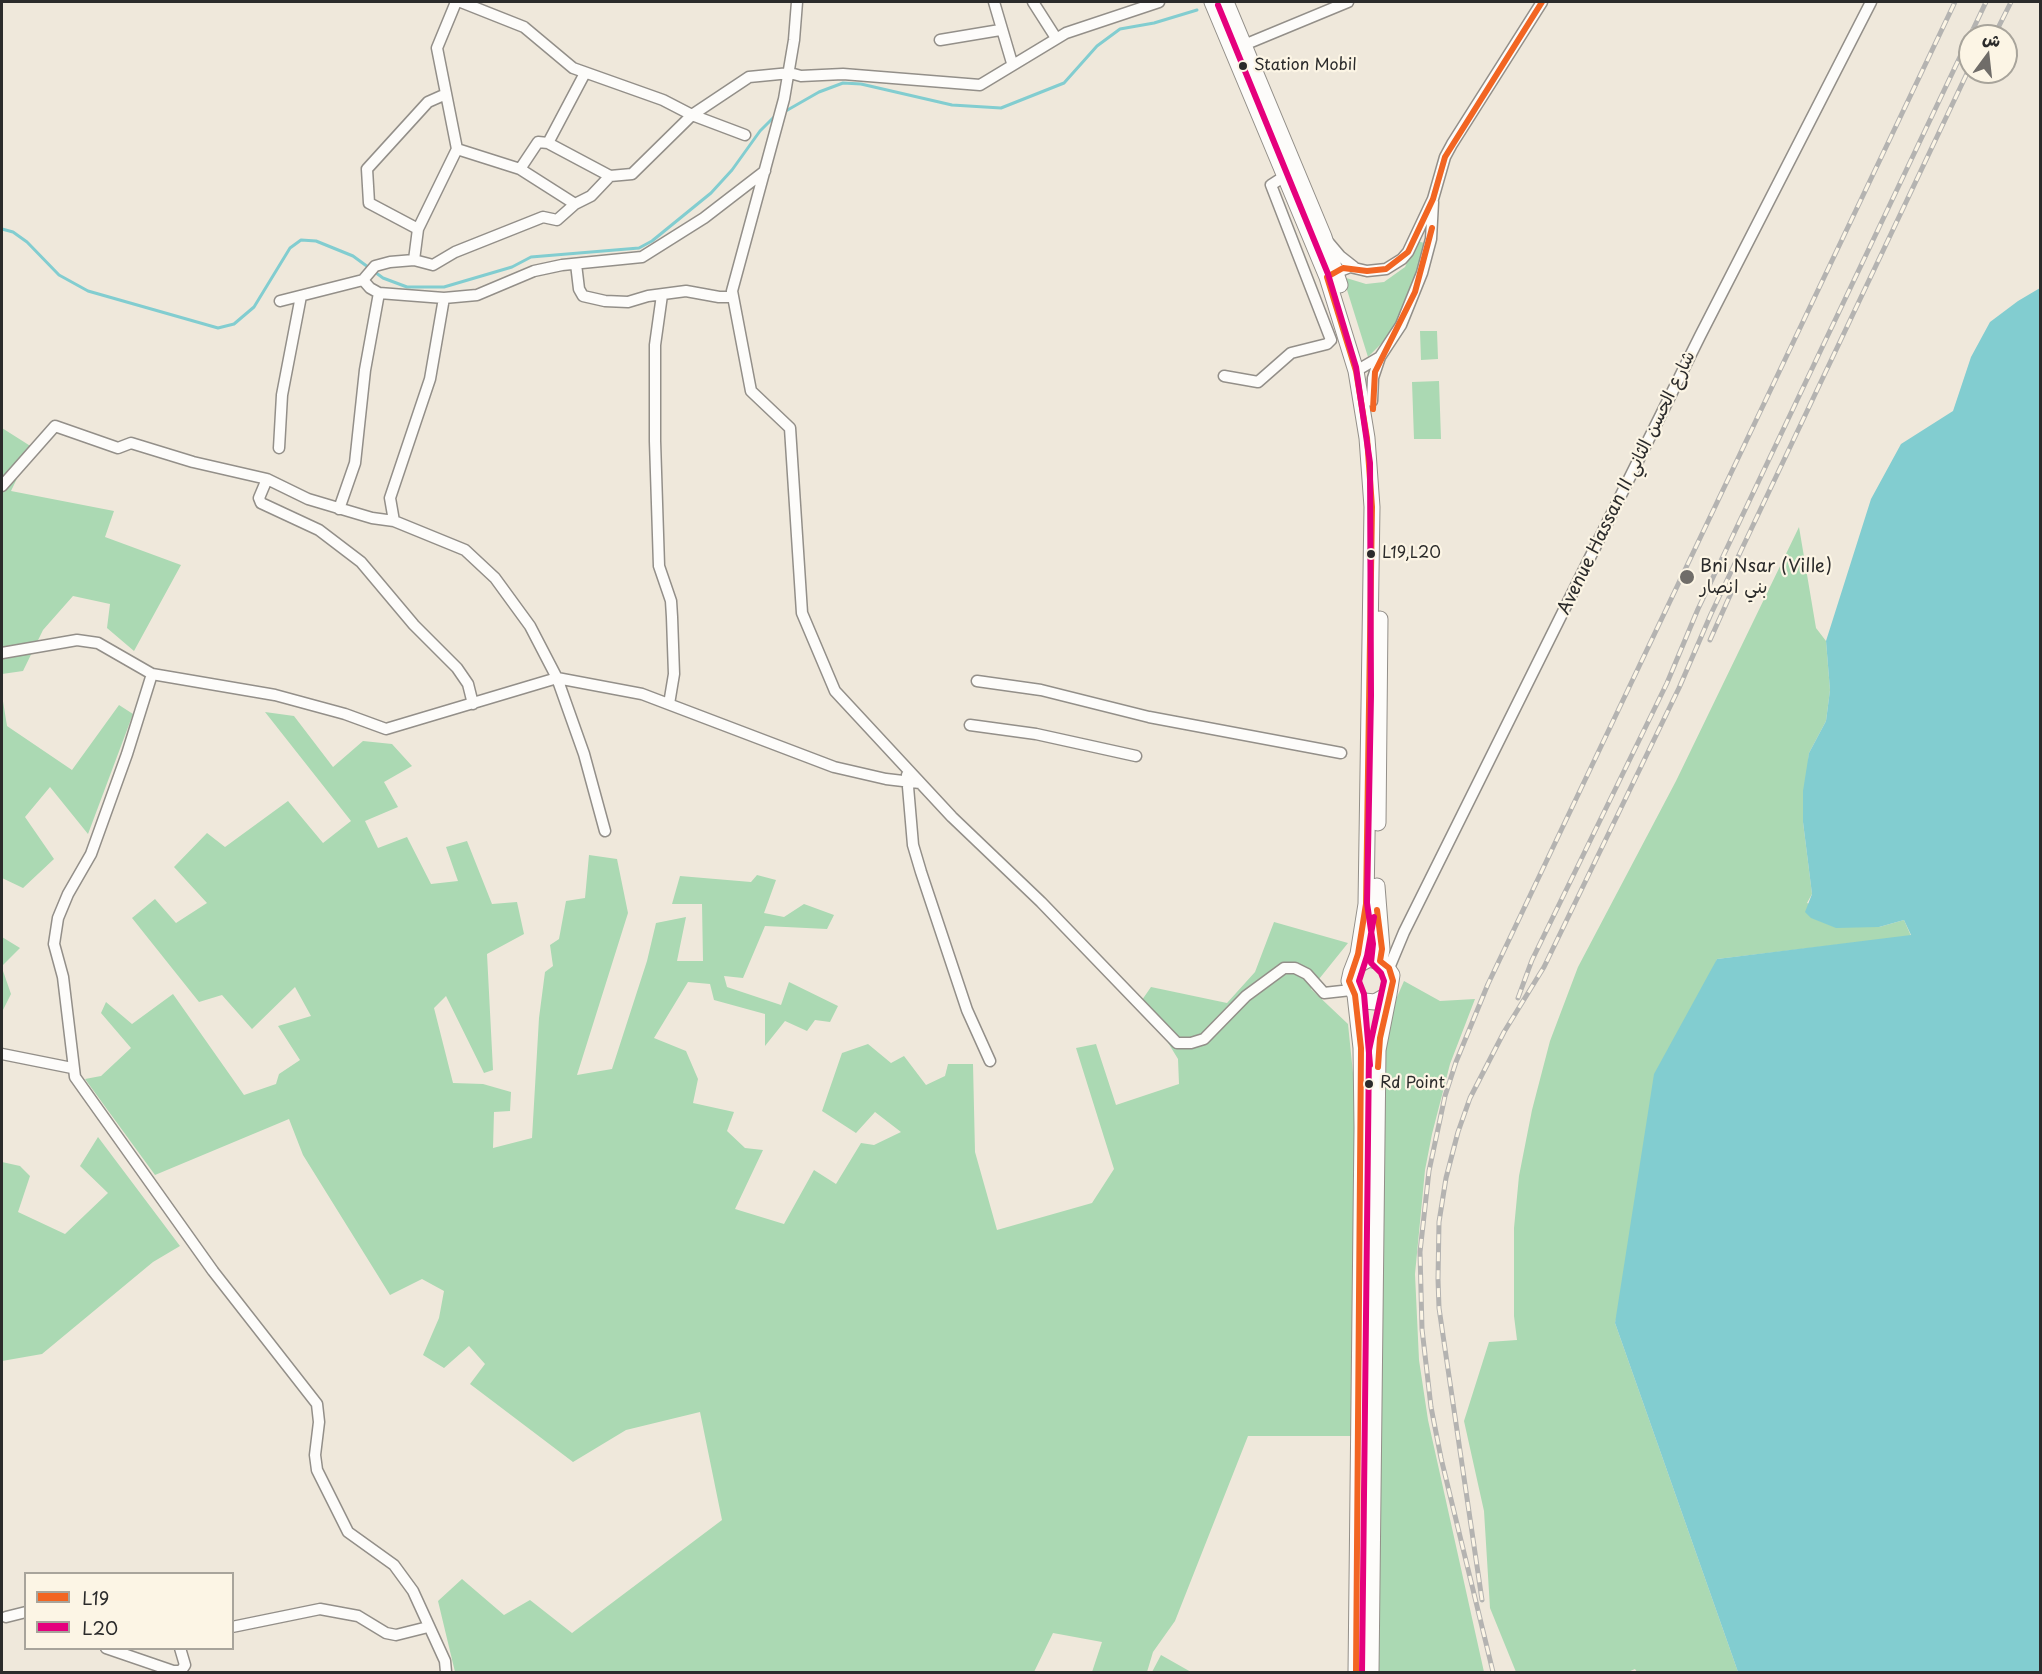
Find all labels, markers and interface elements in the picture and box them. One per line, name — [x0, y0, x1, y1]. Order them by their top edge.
north arrow — [1958, 24, 2018, 84]
text: ش — [1981, 25, 2004, 52]
place label: Station Mobil — [1254, 56, 1357, 76]
marker: Station Mobil — [1237, 60, 1249, 72]
street label: Avenue Hassan II شارع الحسن الثاني — [1554, 348, 1700, 618]
place label: L19,L20 — [1382, 544, 1441, 564]
marker: L19,L20 — [1365, 548, 1377, 560]
place label: Bni Nsar (Ville) بني انصار — [1700, 556, 1832, 598]
marker: Bni Nsar (Ville) بني انصار — [1678, 568, 1696, 586]
place label: Rd Point — [1380, 1074, 1445, 1094]
marker: Rd Point — [1363, 1078, 1375, 1090]
legend — [24, 1572, 234, 1650]
text: L19 — [82, 1584, 109, 1611]
text: L20 — [82, 1614, 118, 1641]

